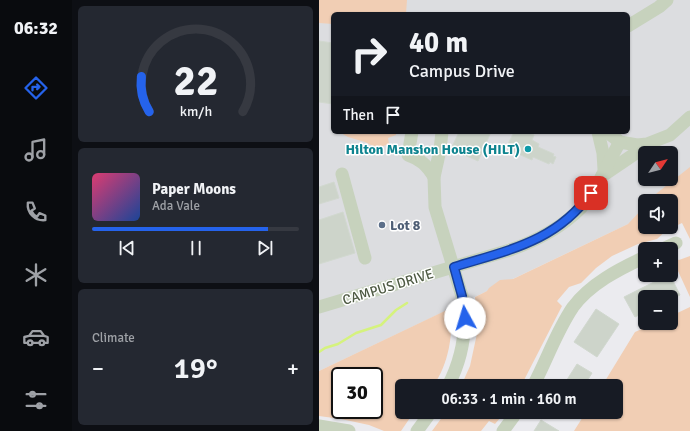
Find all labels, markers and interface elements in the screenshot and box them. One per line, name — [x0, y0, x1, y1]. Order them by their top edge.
text: 06:32 — [14, 17, 58, 39]
text: 40 m — [409, 26, 468, 60]
icon: right — [343, 28, 395, 80]
text: 22 — [173, 56, 218, 107]
text: Campus Drive — [409, 60, 515, 82]
icon: directions — [22, 74, 50, 102]
text: km/h — [179, 102, 212, 119]
icon: arrive — [382, 104, 404, 126]
text: Then — [343, 106, 374, 124]
icon: music — [22, 136, 50, 164]
place label: Hilton Mansion House (HILT) — [345, 141, 520, 158]
marker: Hilton Mansion House (HILT) — [523, 144, 533, 154]
north arrow — [638, 146, 678, 186]
map controls — [638, 146, 678, 330]
pin — [574, 176, 608, 210]
text: Paper Moons — [152, 180, 236, 198]
icon: arrive — [580, 182, 602, 204]
button: sound — [638, 194, 678, 234]
icon: phone — [22, 198, 50, 226]
text: Ada Vale — [152, 198, 200, 214]
place label: Lot 8 — [390, 217, 421, 234]
marker: Lot 8 — [377, 220, 387, 230]
icon: previous — [116, 237, 138, 259]
icon: pause — [185, 237, 207, 259]
icon: next — [254, 237, 276, 259]
button: + — [638, 242, 678, 282]
icon: climate — [22, 261, 50, 289]
street label: CAMPUS DRIVE — [341, 265, 436, 309]
button: − — [638, 290, 678, 330]
position arrow — [444, 297, 486, 339]
icon: car — [22, 323, 50, 351]
text: Climate — [92, 330, 135, 346]
text: 19° — [174, 350, 217, 387]
text: − — [92, 355, 104, 382]
text: + — [287, 355, 299, 382]
speed limit sign: 30 — [331, 367, 383, 419]
icon: filters — [22, 386, 50, 414]
text: 06:33 · 1 min · 160 m — [442, 390, 576, 408]

